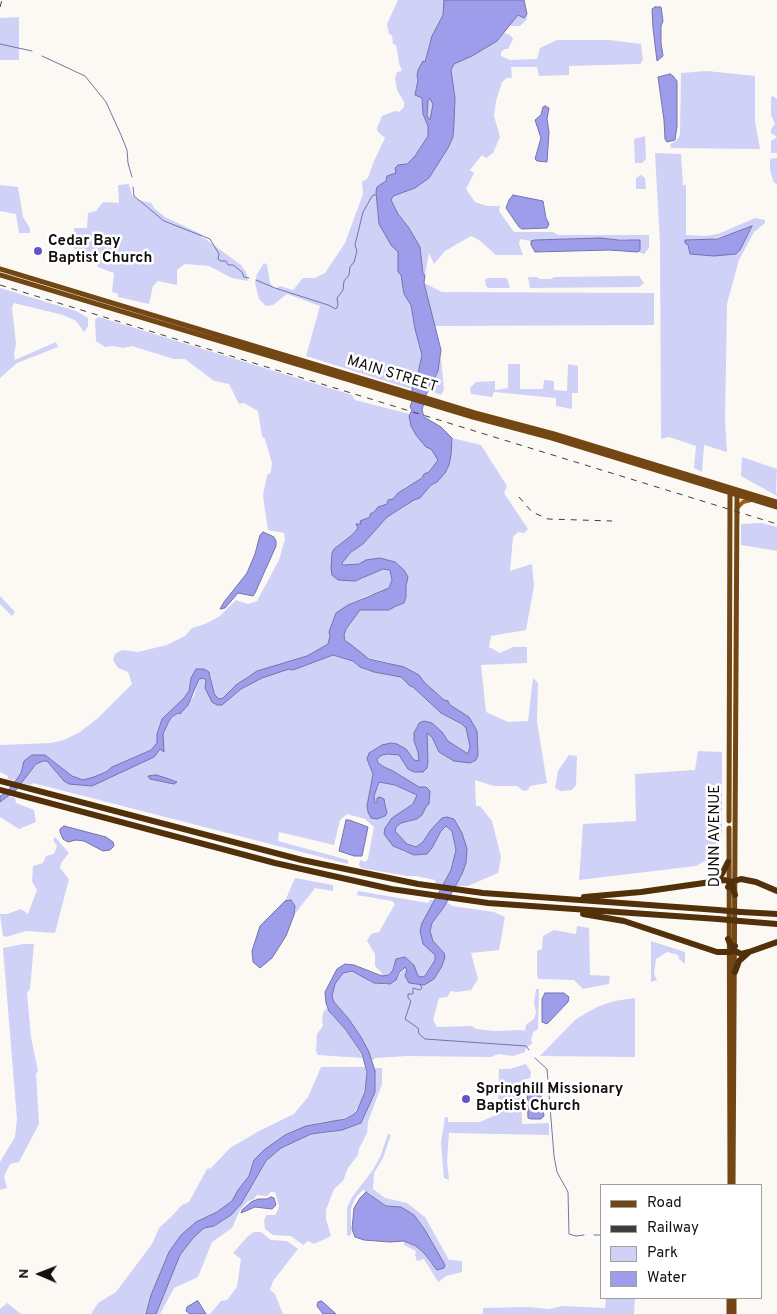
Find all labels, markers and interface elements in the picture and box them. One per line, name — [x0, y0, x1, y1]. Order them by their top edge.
place label: Cedar Bay Baptist Church — [48, 233, 152, 268]
marker: Cedar Bay Baptist Church — [32, 245, 44, 257]
street label: MAIN STREET — [344, 353, 440, 397]
street label: DUNN AVENUE — [707, 785, 725, 887]
place label: Springhill Missionary Baptist Church — [476, 1081, 623, 1116]
marker: Springhill Missionary Baptist Church — [460, 1093, 472, 1105]
legend — [600, 1184, 762, 1299]
text: Road — [647, 1194, 682, 1213]
text: Railway — [647, 1219, 699, 1238]
text: Park — [647, 1244, 678, 1263]
north arrow — [15, 1249, 65, 1299]
text: N — [16, 1269, 33, 1279]
text: Water — [647, 1269, 686, 1288]

